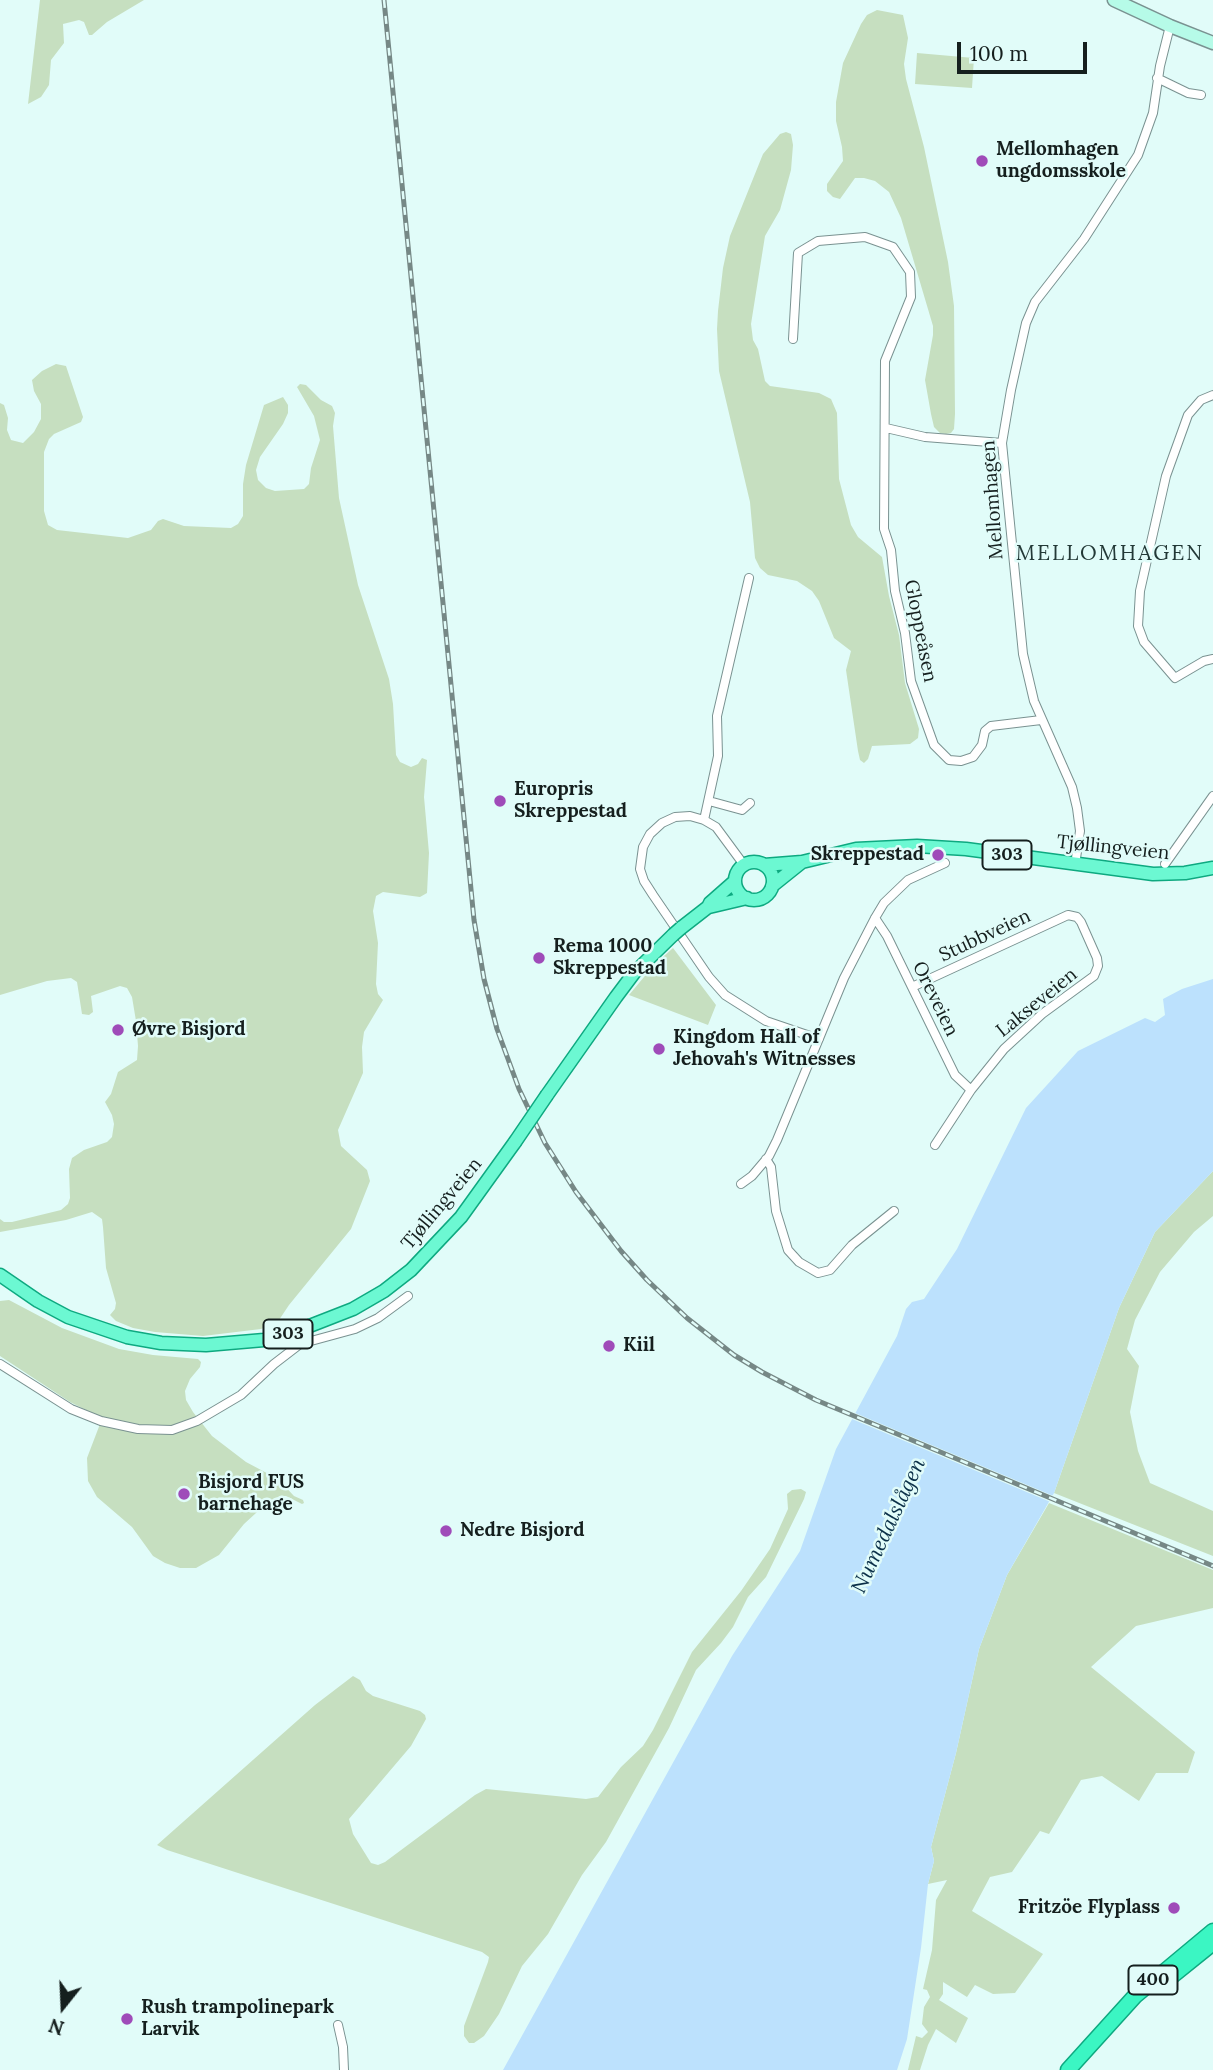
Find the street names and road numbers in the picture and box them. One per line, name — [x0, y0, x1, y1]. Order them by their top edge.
street label: Mellomhagen — [977, 440, 1009, 560]
street label: Gloppeåsen — [899, 578, 941, 684]
street label: Tjøllingveien — [1056, 831, 1170, 865]
road number: 303 — [982, 840, 1032, 870]
street label: Stubbveien — [936, 905, 1034, 967]
street label: Oreveien — [907, 958, 963, 1040]
street label: Lakseveien — [992, 964, 1082, 1042]
street label: Tjøllingveien — [397, 1153, 487, 1255]
road number: 303 — [264, 1320, 312, 1349]
road number: 400 — [1128, 1966, 1178, 1994]

